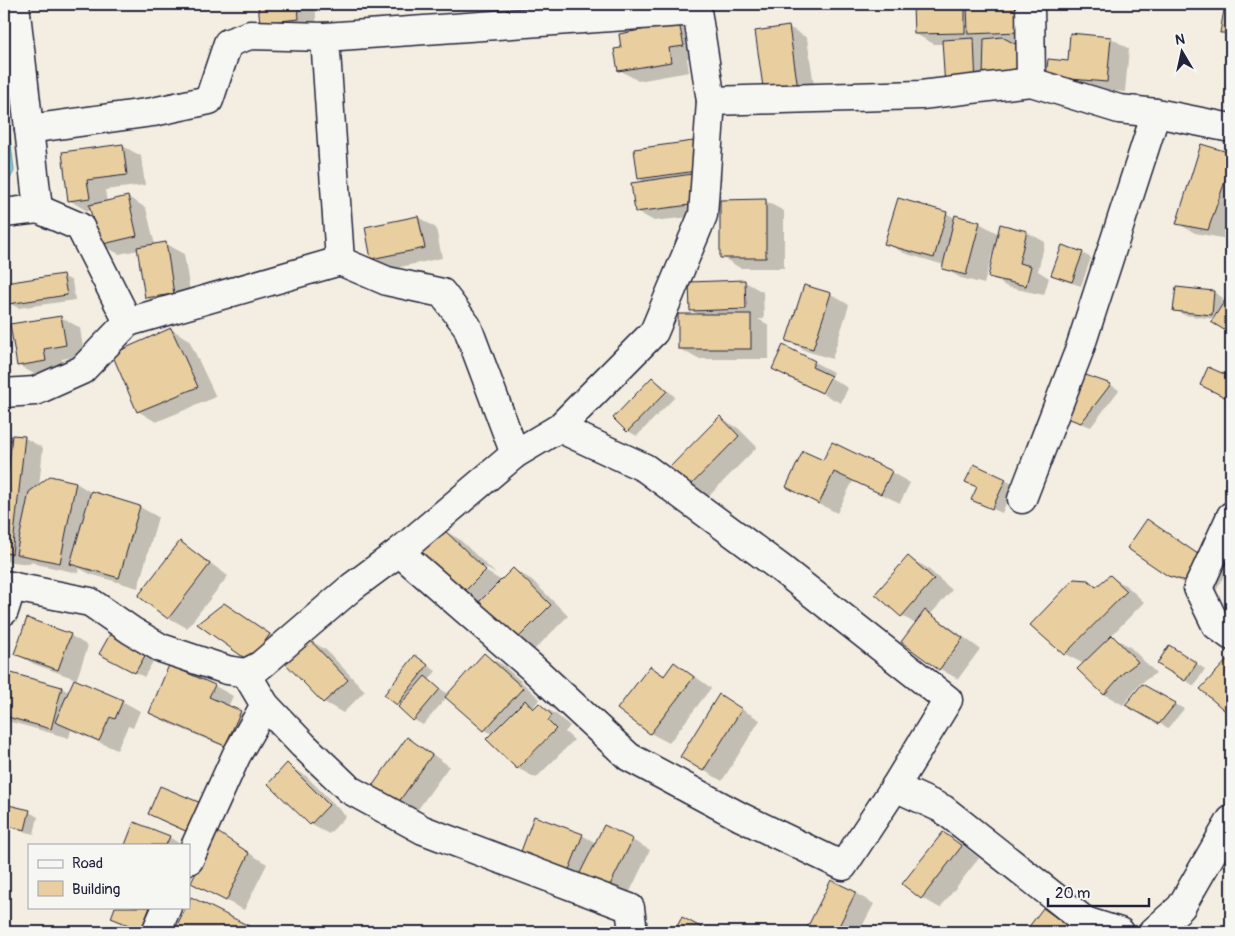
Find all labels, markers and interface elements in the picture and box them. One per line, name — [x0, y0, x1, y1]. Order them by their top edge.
north arrow — [1158, 28, 1208, 78]
text: N — [1174, 31, 1186, 49]
legend — [28, 844, 190, 908]
text: Road — [72, 854, 103, 873]
scale bar — [1048, 876, 1149, 908]
text: Building — [72, 880, 120, 899]
text: 20 m — [1055, 884, 1090, 903]

